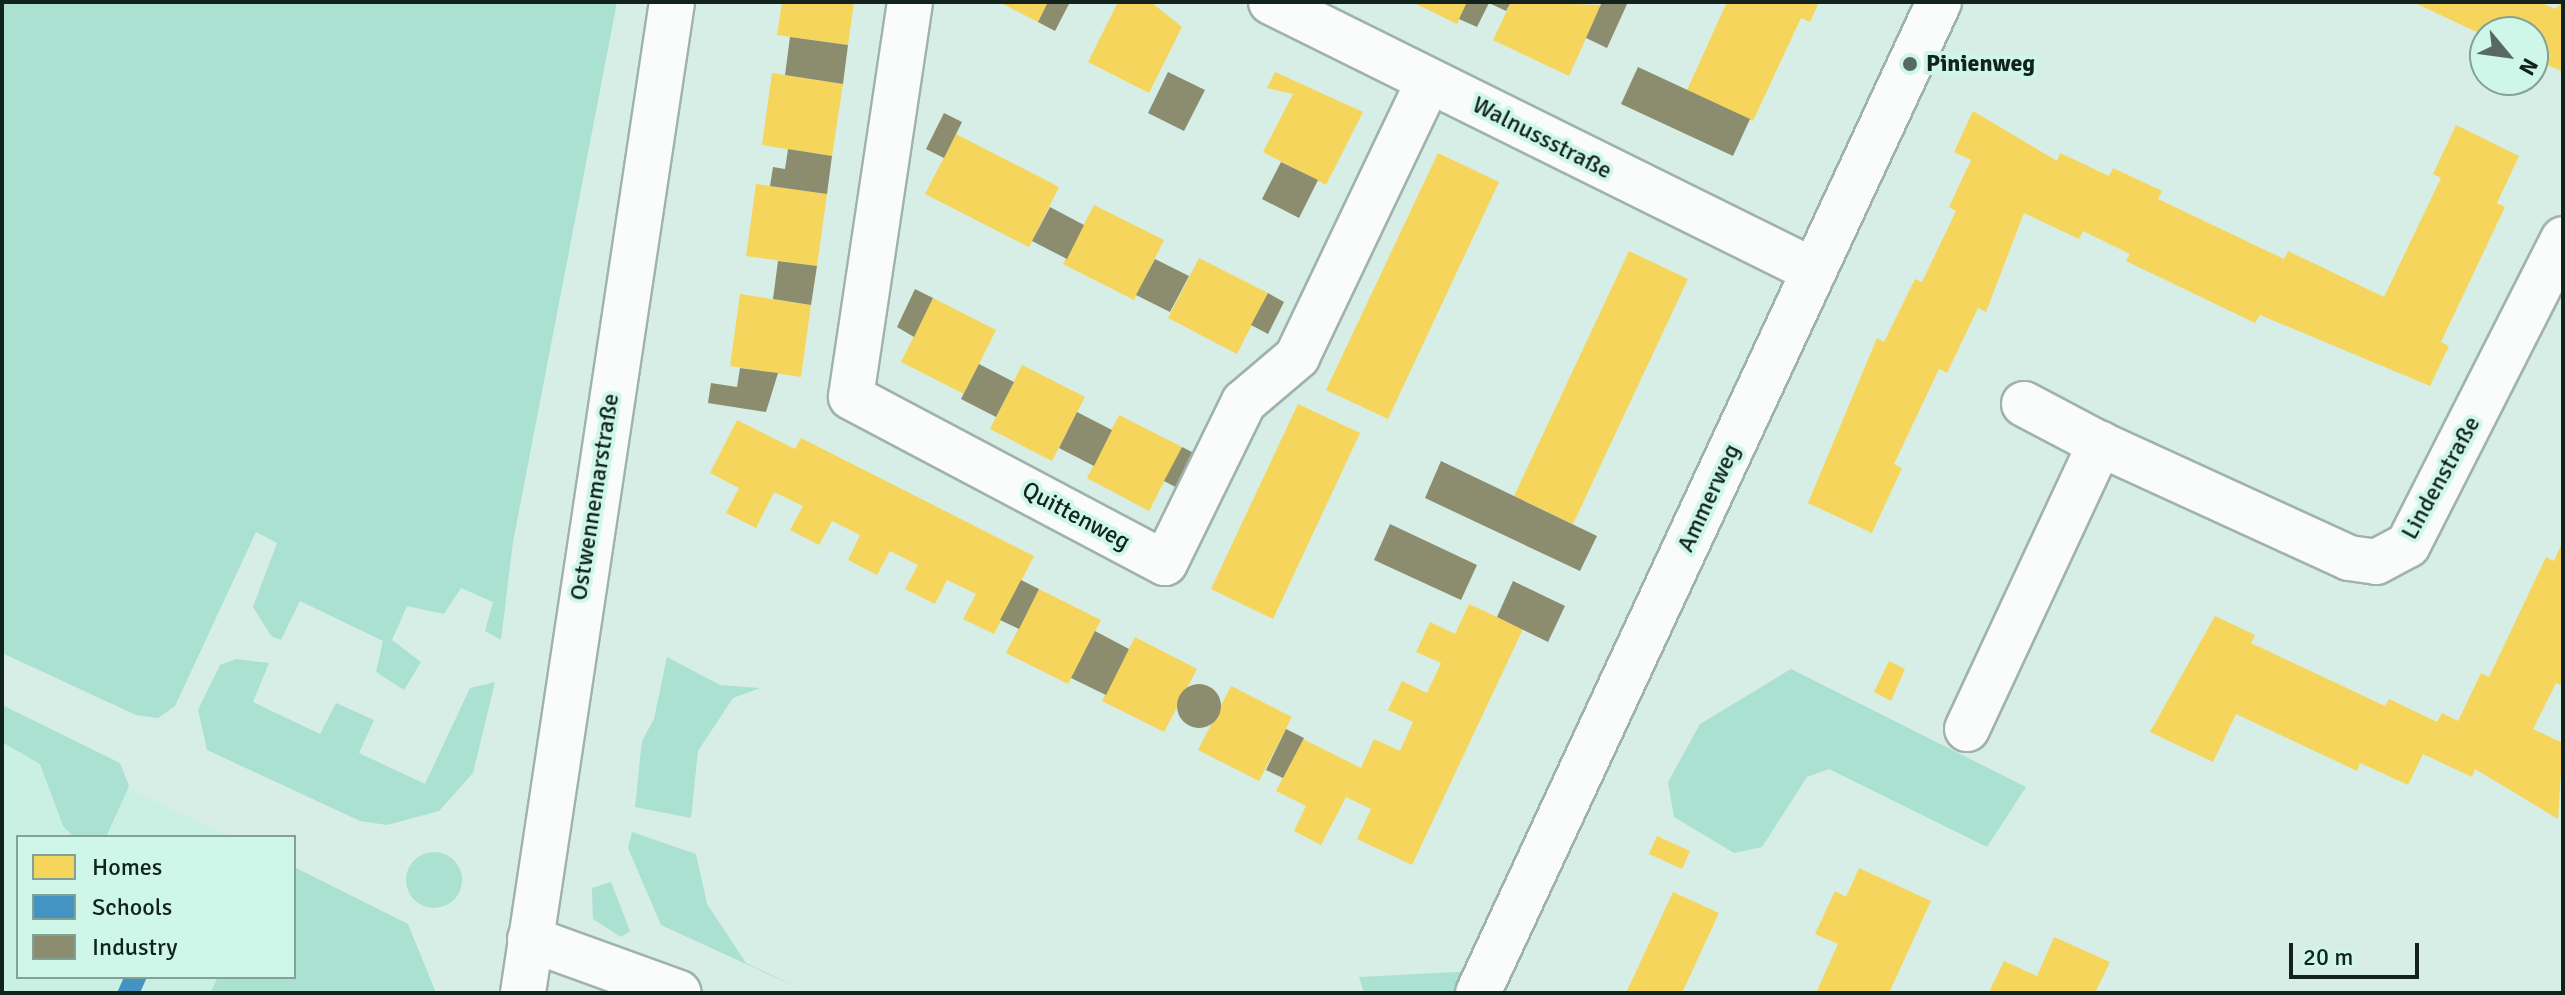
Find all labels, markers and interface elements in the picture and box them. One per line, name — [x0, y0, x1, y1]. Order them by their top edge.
north arrow — [2469, 16, 2549, 96]
place label: Pinienweg — [1926, 50, 2035, 78]
text: N — [2513, 54, 2544, 80]
marker: Pinienweg — [1901, 55, 1919, 73]
street label: Walnussstraße — [1467, 90, 1617, 186]
street label: Ostwennemarstraße — [564, 392, 626, 602]
street label: Lindenstraße — [2395, 411, 2487, 545]
street label: Ammerweg — [1671, 439, 1747, 557]
street label: Quittenweg — [1017, 476, 1135, 556]
legend — [16, 835, 296, 979]
text: Homes — [92, 852, 162, 882]
text: Schools — [92, 892, 172, 922]
scale bar — [2293, 927, 2423, 977]
text: Industry — [92, 932, 178, 962]
text: 20 m — [2303, 942, 2353, 972]

